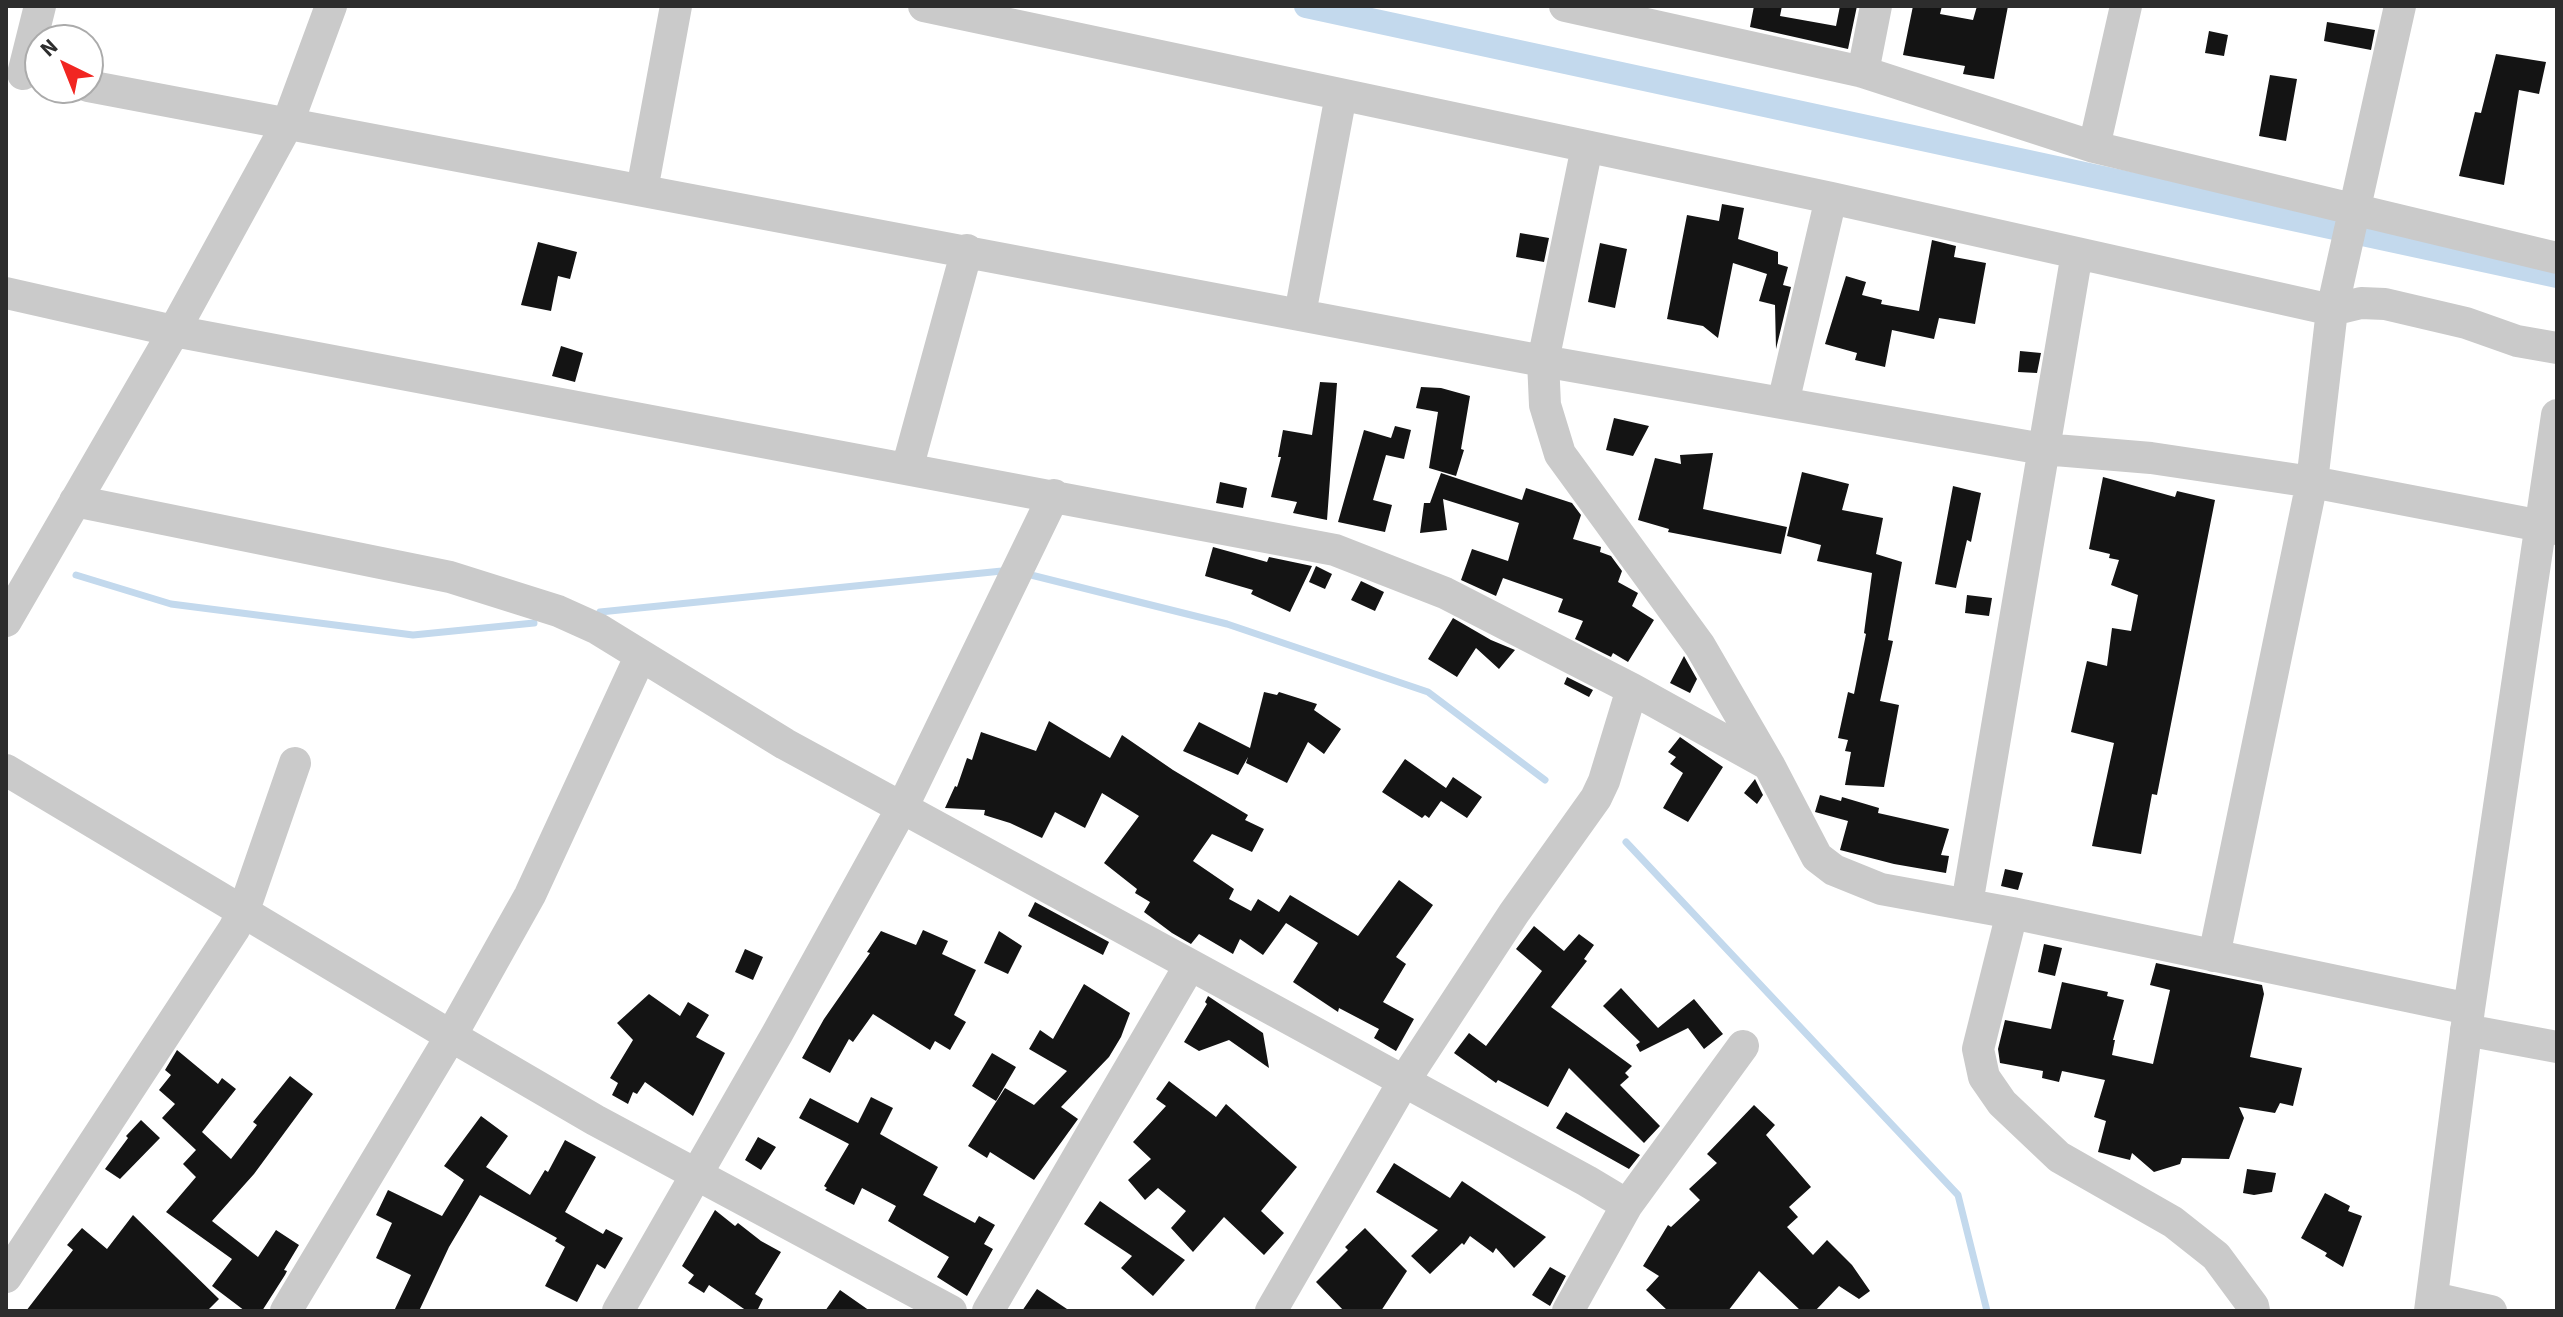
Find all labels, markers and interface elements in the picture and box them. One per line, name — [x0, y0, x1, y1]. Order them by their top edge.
north arrow — [24, 24, 104, 104]
text: N — [33, 31, 65, 65]

